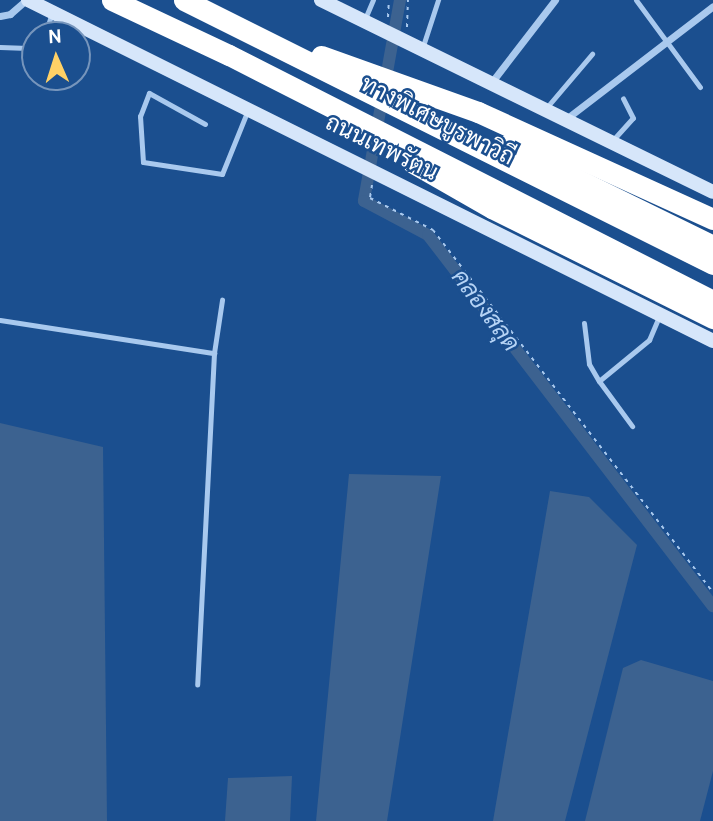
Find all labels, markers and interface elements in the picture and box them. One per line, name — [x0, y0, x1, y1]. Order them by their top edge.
north arrow — [21, 21, 91, 91]
text: N — [48, 25, 62, 48]
street label: ทางพิเศษบูรพาวิถี — [357, 69, 519, 171]
street label: ถนนเทพรัตน — [321, 108, 443, 186]
water label: คลองสลุด — [446, 263, 526, 357]

